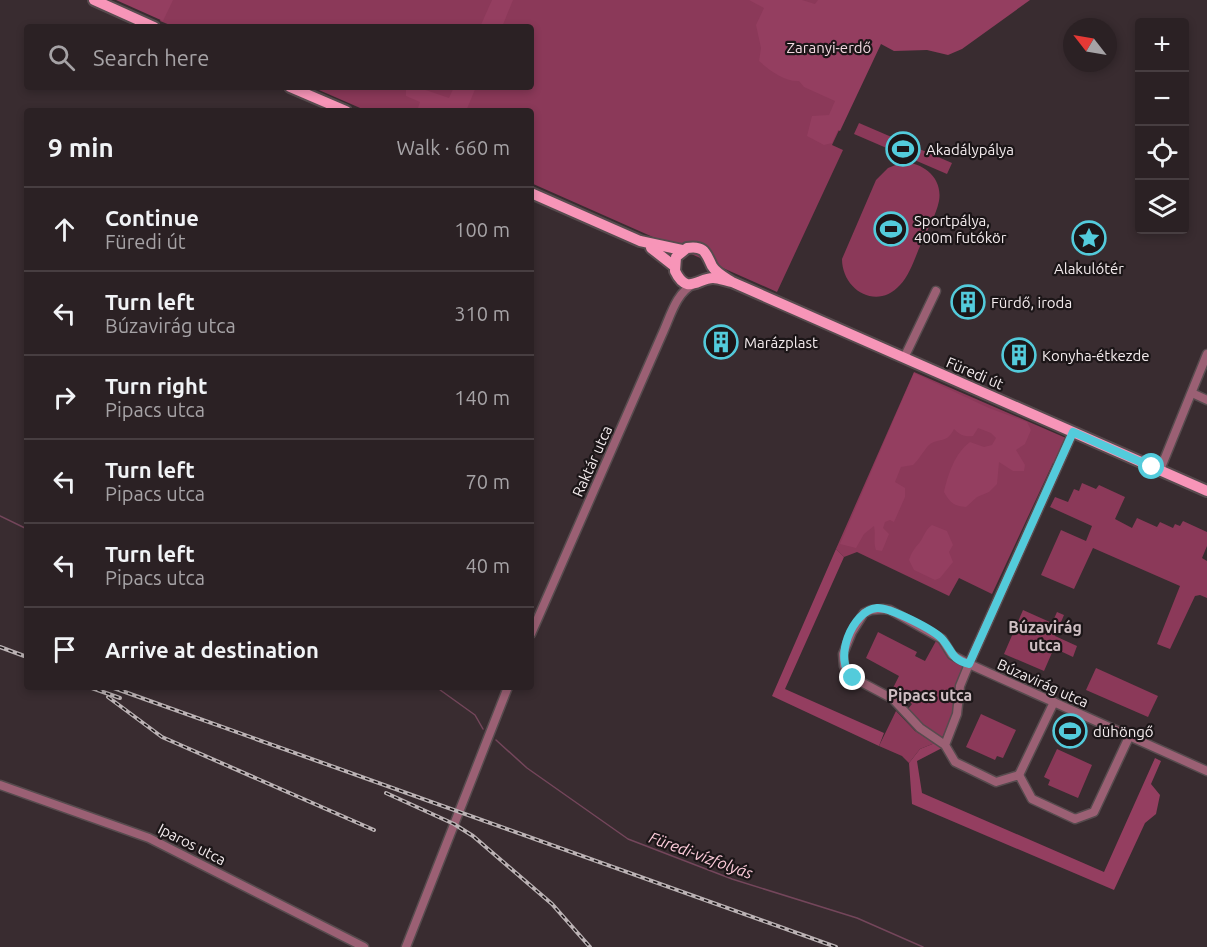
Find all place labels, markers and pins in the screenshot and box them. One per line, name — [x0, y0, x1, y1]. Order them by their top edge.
sports icon: Akadálypálya — [885, 131, 921, 167]
place label: Akadálypálya — [926, 141, 1014, 158]
sports icon: Sportpálya, 400m futókör — [873, 211, 909, 247]
place label: Sportpálya, 400m futókör — [914, 212, 1007, 246]
place icon: Alakulótér — [1071, 220, 1107, 256]
place label: Alakulótér — [1054, 260, 1124, 277]
building icon: Fürdő, iroda — [950, 284, 986, 320]
place label: Fürdő, iroda — [991, 294, 1072, 311]
building icon: Marázplast — [703, 324, 739, 360]
place label: Marázplast — [744, 334, 818, 351]
building icon: Konyha-étkezde — [1001, 337, 1037, 373]
place label: Konyha-étkezde — [1042, 347, 1150, 364]
sports icon: dühöngő — [1052, 713, 1088, 749]
place label: dühöngő — [1093, 723, 1154, 740]

